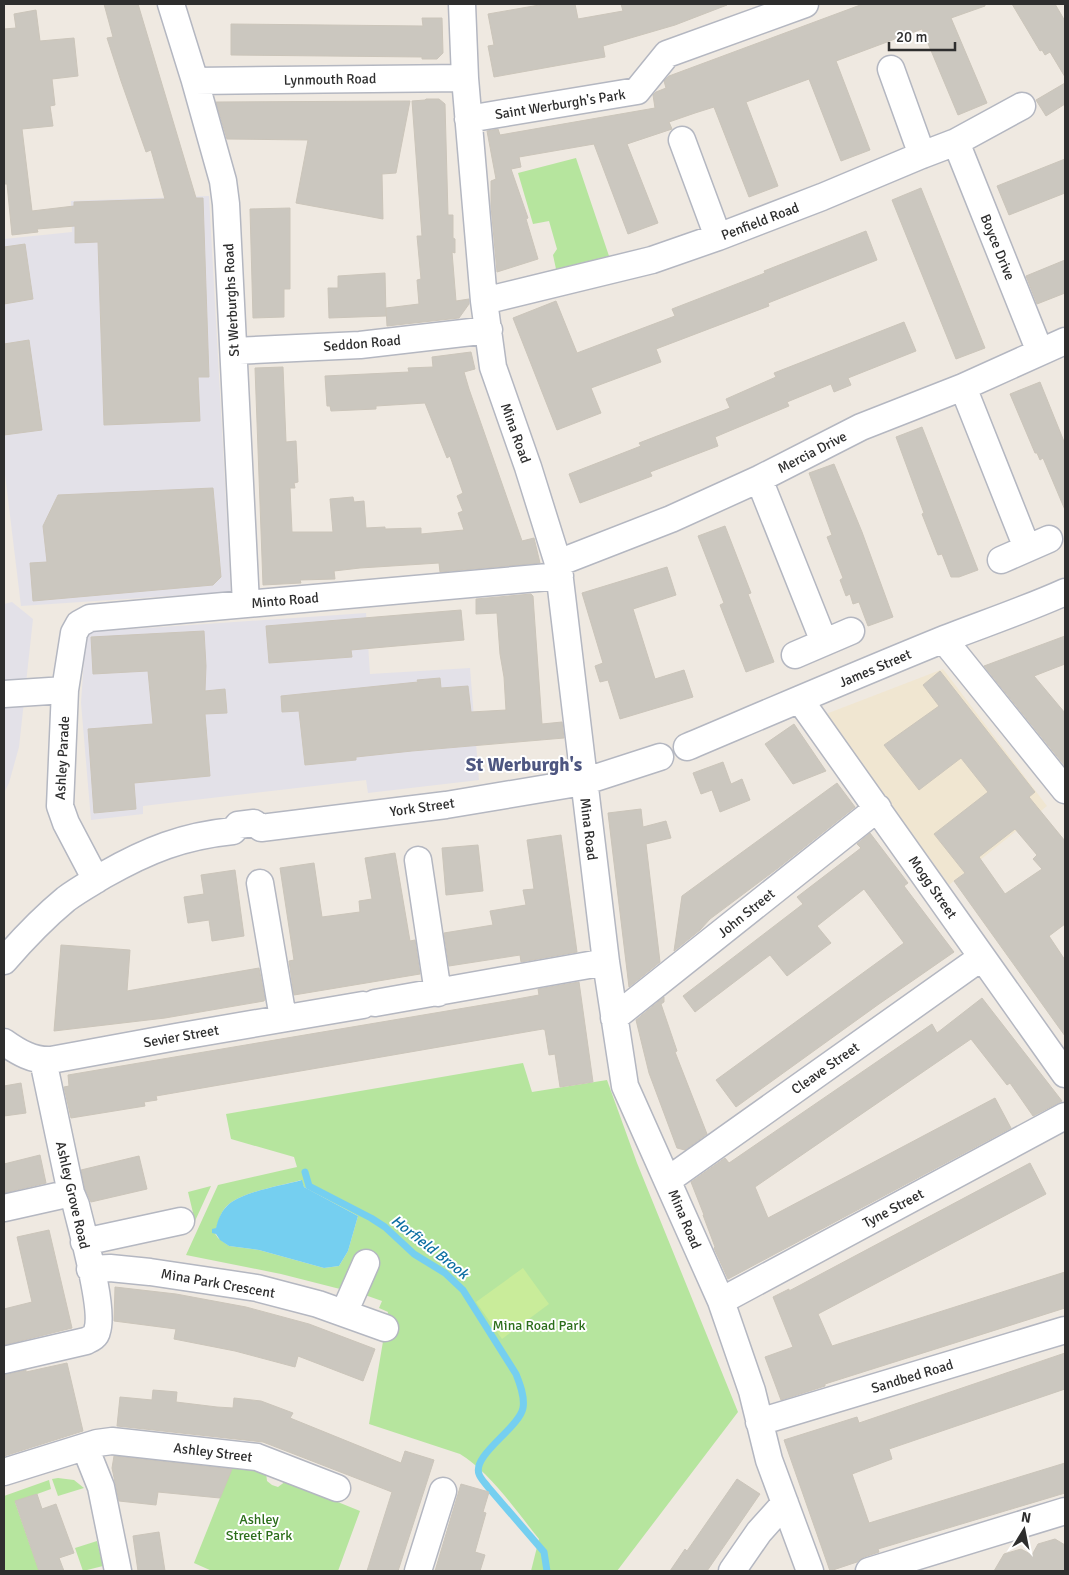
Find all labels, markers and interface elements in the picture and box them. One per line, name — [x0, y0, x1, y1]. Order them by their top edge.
scale bar — [889, 20, 955, 52]
text: 20 m — [896, 28, 927, 46]
street label: Lynmouth Road — [284, 70, 376, 89]
street label: Saint Werburgh's Park — [494, 86, 627, 123]
street label: Penfield Road — [719, 199, 801, 244]
street label: Boyce Drive — [977, 212, 1018, 283]
street label: St Werburghs Road — [220, 243, 243, 357]
street label: Seddon Road — [323, 332, 401, 355]
street label: Mina Road — [497, 401, 534, 466]
street label: Mercia Drive — [775, 428, 850, 477]
street label: Minto Road — [251, 589, 320, 612]
street label: James Street — [836, 646, 914, 691]
street label: Ashley Parade — [52, 716, 73, 800]
district label: St Werburgh's — [466, 753, 582, 777]
street label: York Street — [389, 795, 456, 820]
street label: Mina Road — [576, 797, 601, 861]
street label: Mogg Street — [905, 853, 961, 922]
street label: John Street — [714, 885, 778, 942]
street label: Sevier Street — [142, 1021, 220, 1051]
street label: Cleave Street — [788, 1039, 863, 1098]
street label: Ashley Grove Road — [52, 1140, 93, 1251]
street label: Tyne Street — [860, 1185, 927, 1232]
street label: Mina Road — [664, 1187, 705, 1251]
water label: Horfield Brook — [388, 1211, 473, 1284]
street label: Mina Park Crescent — [160, 1265, 276, 1302]
park label: Mina Road Park — [493, 1317, 585, 1334]
street label: Sandbed Road — [869, 1356, 955, 1397]
street label: Ashley Street — [173, 1439, 253, 1466]
north arrow — [999, 1505, 1049, 1555]
text: N — [1020, 1508, 1032, 1527]
park label: Ashley Street Park — [226, 1511, 292, 1544]

